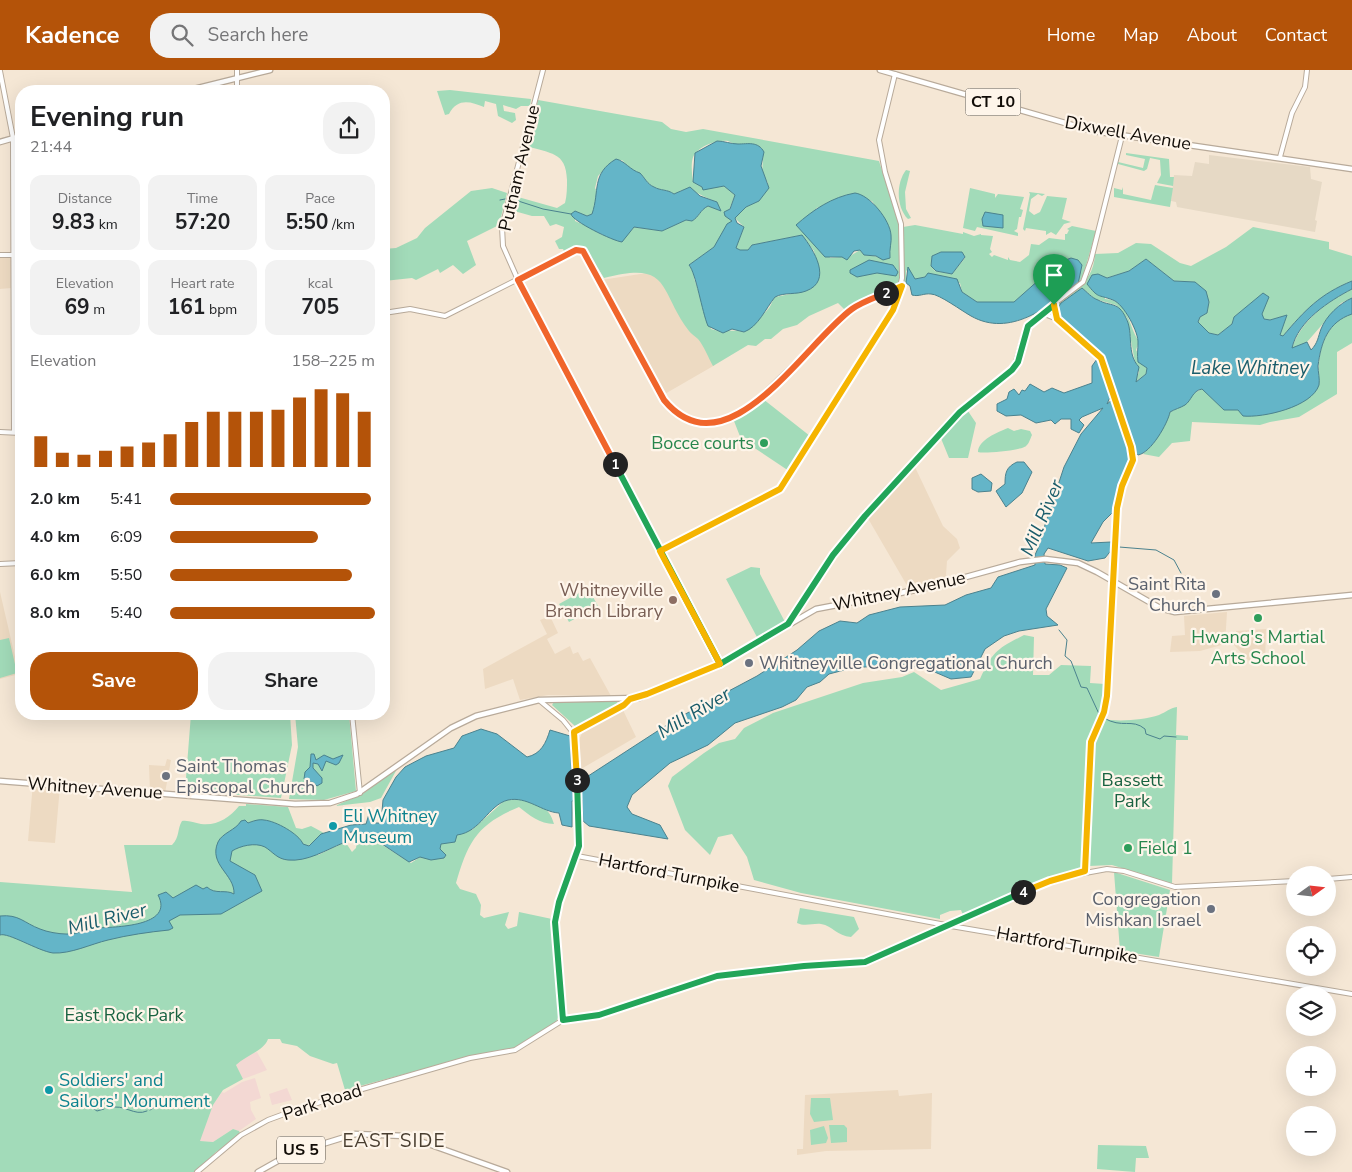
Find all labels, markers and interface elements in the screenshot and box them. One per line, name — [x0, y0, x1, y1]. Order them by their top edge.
search box — [150, 13, 500, 58]
text: Kadence — [25, 19, 120, 51]
icon: search — [168, 21, 196, 49]
text: Search here — [208, 22, 308, 48]
text: Home — [1047, 23, 1095, 47]
text: Map — [1123, 23, 1159, 47]
text: About — [1187, 23, 1237, 47]
text: Contact — [1265, 23, 1327, 47]
road number: CT 10 — [966, 88, 1020, 116]
text: Evening run — [30, 98, 184, 136]
button: share — [323, 102, 375, 154]
street label: Putnam Avenue — [493, 103, 545, 233]
street label: Dixwell Avenue — [1063, 110, 1193, 156]
text: 21:44 — [30, 136, 72, 158]
text: Distance — [58, 189, 112, 208]
text: Time — [187, 189, 218, 208]
text: Pace — [305, 189, 335, 208]
text: 9.83 — [52, 208, 95, 236]
text: 57:20 — [175, 208, 230, 236]
text: 5:50 — [285, 208, 328, 236]
text: km — [95, 215, 118, 234]
text: /km — [328, 215, 355, 234]
pin — [1033, 254, 1075, 305]
icon: arrive — [1040, 261, 1068, 289]
text: Elevation — [56, 274, 114, 293]
text: Heart rate — [170, 274, 235, 293]
text: kcal — [308, 274, 333, 293]
pin: 2 — [874, 280, 898, 306]
text: 2 — [882, 284, 891, 303]
text: 69 — [64, 293, 90, 321]
text: 161 — [168, 293, 205, 321]
text: 705 — [301, 293, 339, 321]
text: m — [90, 300, 105, 319]
text: bpm — [205, 300, 237, 319]
text: Elevation — [30, 350, 96, 372]
text: 158–225 m — [292, 350, 375, 372]
water label: Lake Whitney — [1191, 355, 1310, 381]
place label: Bocce courts — [651, 431, 754, 455]
marker: Bocce courts — [758, 437, 770, 449]
pin: 1 — [602, 452, 628, 476]
text: 1 — [611, 455, 620, 474]
water label: Mill River — [1014, 475, 1070, 560]
text: 2.0 km — [30, 488, 80, 510]
text: 5:41 — [110, 488, 142, 510]
text: 4.0 km — [30, 526, 80, 548]
text: 6:09 — [110, 526, 142, 548]
text: 6.0 km — [30, 564, 80, 586]
text: 5:50 — [110, 564, 142, 586]
street label: Whitney Avenue — [830, 565, 968, 617]
place label: Saint Rita Church — [1128, 572, 1206, 617]
place label: Whitneyville Branch Library — [545, 578, 664, 623]
marker: Saint Rita Church — [1210, 588, 1222, 600]
marker: Whitneyville Branch Library — [667, 594, 679, 606]
text: 8.0 km — [30, 602, 80, 624]
text: 5:40 — [110, 602, 142, 624]
marker: Hwang's Martial Arts School — [1252, 612, 1264, 624]
place label: Hwang's Martial Arts School — [1191, 625, 1325, 670]
place label: Whitneyville Congregational Church — [759, 651, 1053, 675]
button: Save — [30, 652, 198, 710]
button: Share — [208, 652, 375, 710]
marker: Whitneyville Congregational Church — [743, 657, 755, 669]
water label: Mill River — [653, 681, 736, 745]
place label: Saint Thomas Episcopal Church — [176, 754, 315, 799]
pin: 3 — [564, 768, 590, 792]
park label: Bassett Park — [1102, 768, 1163, 813]
marker: Saint Thomas Episcopal Church — [160, 770, 172, 782]
street label: Whitney Avenue — [27, 771, 163, 805]
text: 3 — [573, 771, 582, 790]
place label: Eli Whitney Museum — [343, 804, 438, 849]
marker: Eli Whitney Museum — [327, 820, 339, 832]
place label: Field 1 — [1138, 836, 1193, 860]
marker: Field 1 — [1122, 842, 1134, 854]
street label: Hartford Turnpike — [597, 848, 741, 898]
north arrow — [1286, 866, 1336, 916]
map controls — [1286, 866, 1336, 1156]
pin: 4 — [1010, 880, 1036, 904]
text: 4 — [1019, 883, 1028, 902]
place label: Congregation Mishkan Israel — [1085, 887, 1202, 932]
water label: Mill River — [65, 896, 150, 941]
marker: Congregation Mishkan Israel — [1205, 903, 1217, 915]
street label: Hartford Turnpike — [994, 921, 1140, 969]
button: locate — [1286, 926, 1336, 976]
button: layers — [1286, 986, 1336, 1036]
park label: East Rock Park — [64, 1003, 185, 1027]
button: + — [1286, 1046, 1336, 1096]
place label: Soldiers' and Sailors' Monument — [59, 1068, 211, 1113]
street label: Park Road — [279, 1078, 365, 1126]
marker: Soldiers' and Sailors' Monument — [43, 1084, 55, 1096]
button: − — [1286, 1106, 1336, 1156]
district label: EAST SIDE — [343, 1128, 445, 1154]
road number: US 5 — [277, 1136, 325, 1164]

